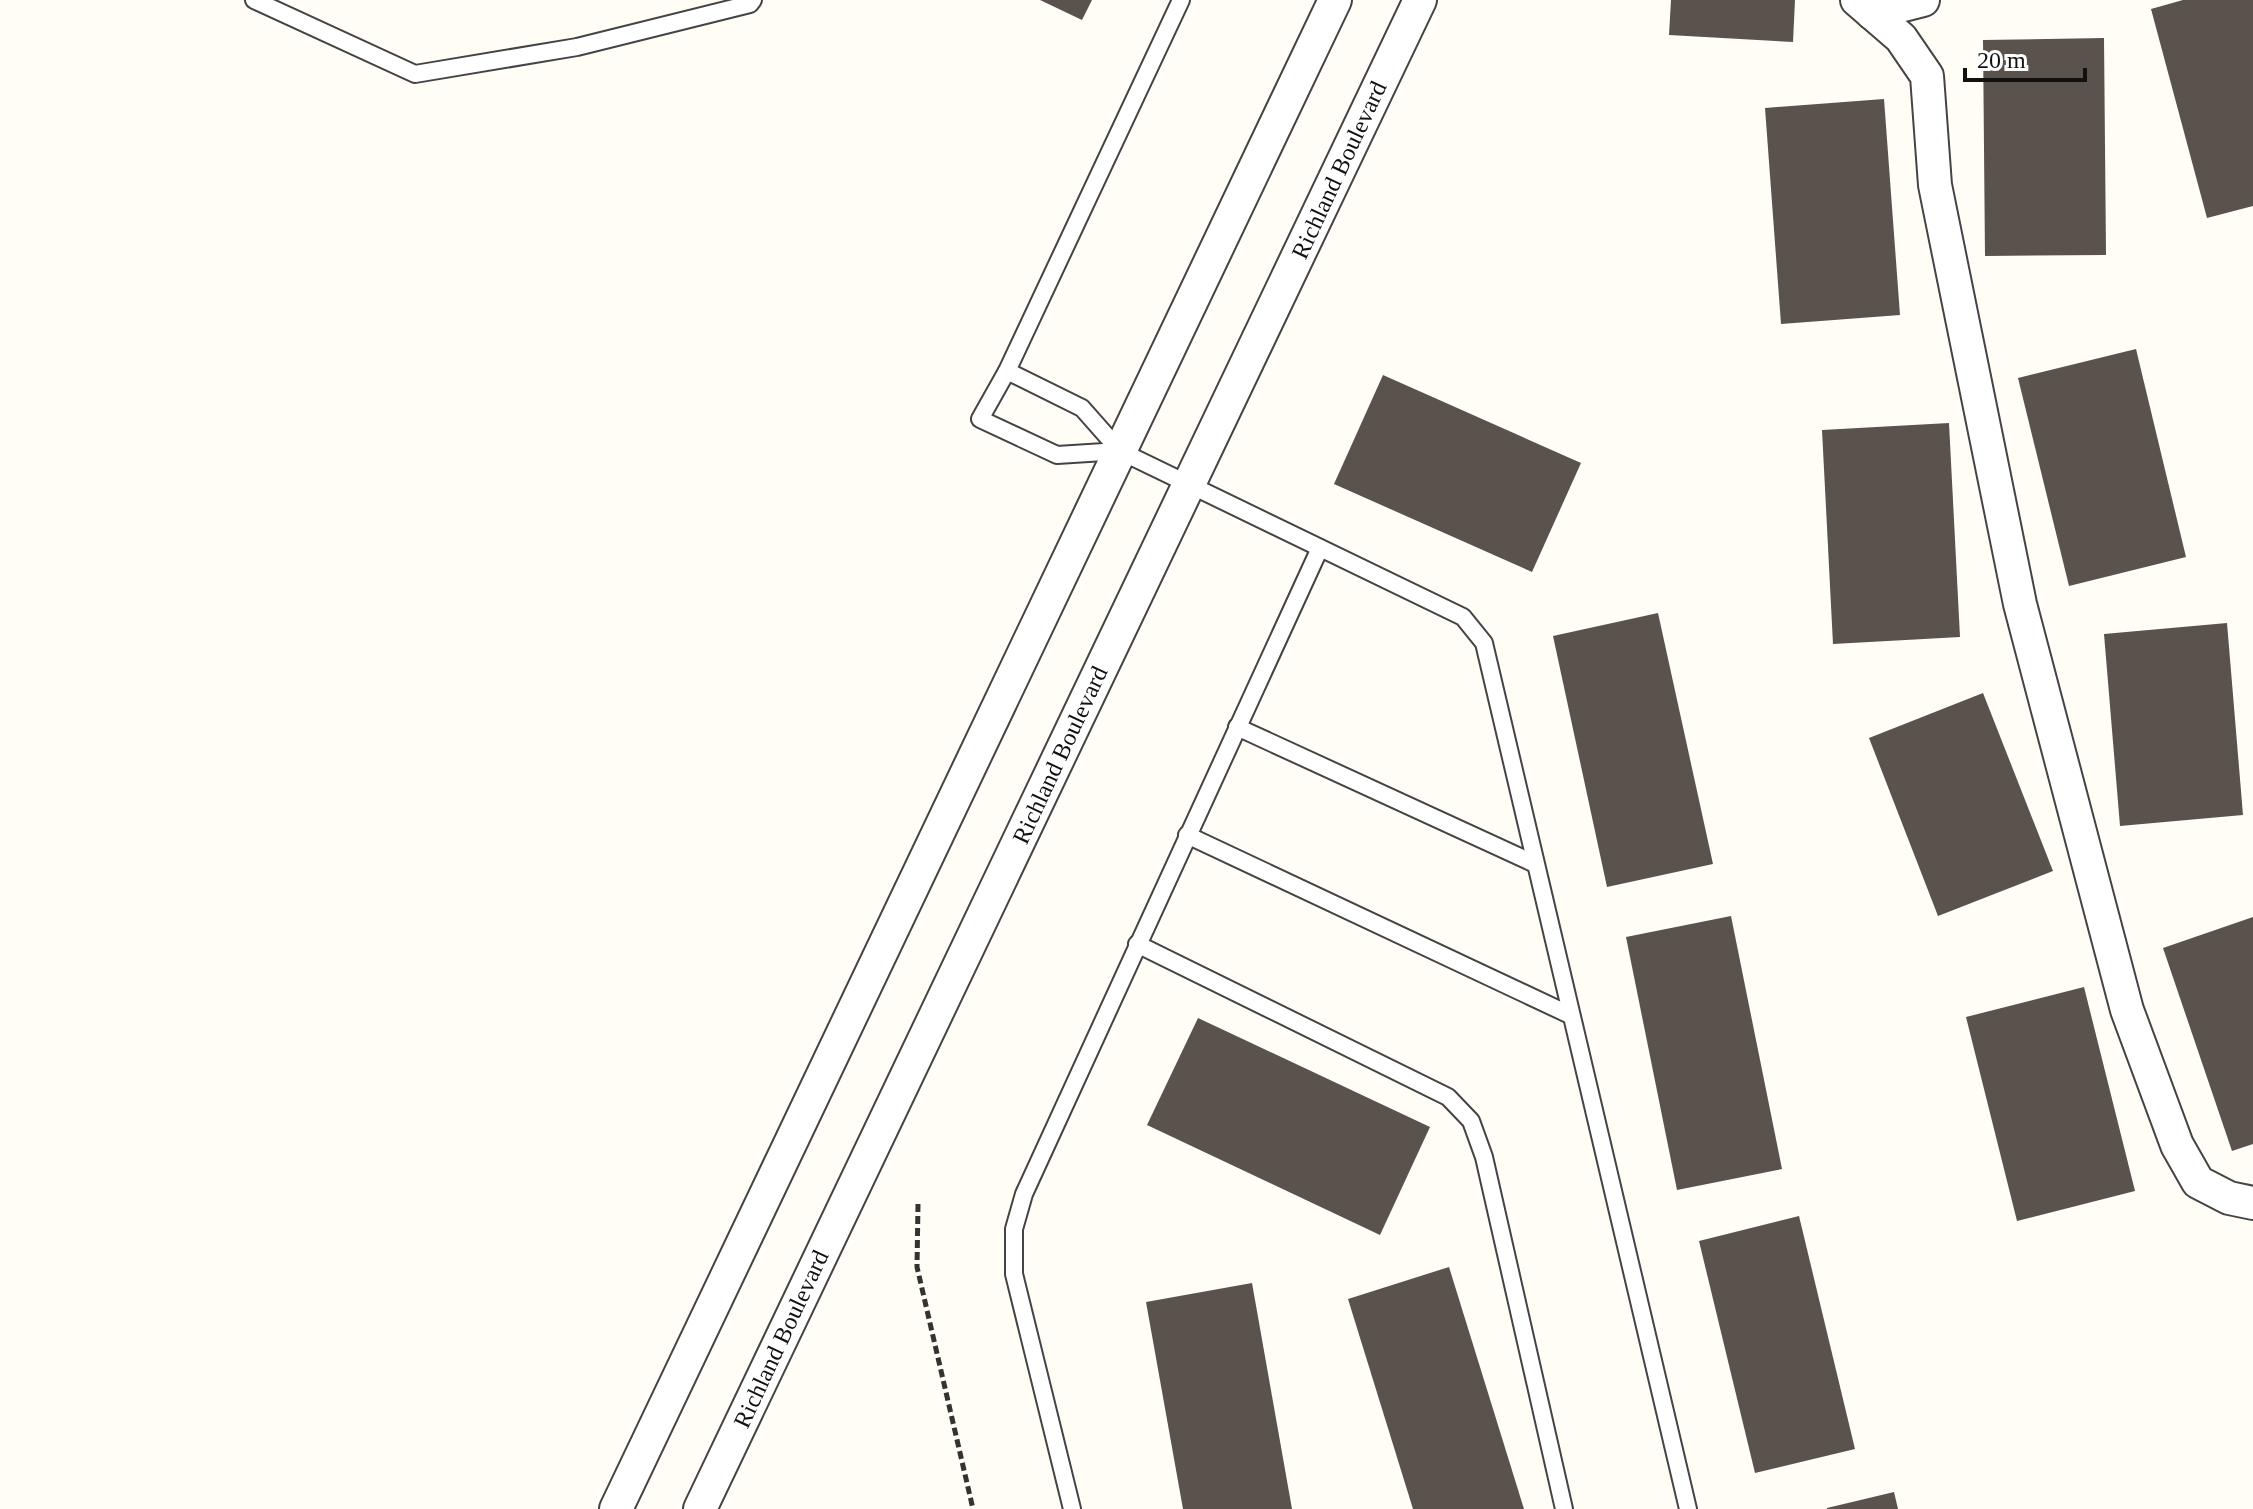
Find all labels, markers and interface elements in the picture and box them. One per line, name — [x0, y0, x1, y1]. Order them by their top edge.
scale bar — [1965, 32, 2085, 82]
text: 20 m — [1977, 47, 2026, 73]
street label: Richland Boulevard — [1287, 77, 1391, 263]
street label: Richland Boulevard — [1008, 662, 1112, 848]
street label: Richland Boulevard — [729, 1246, 833, 1432]

